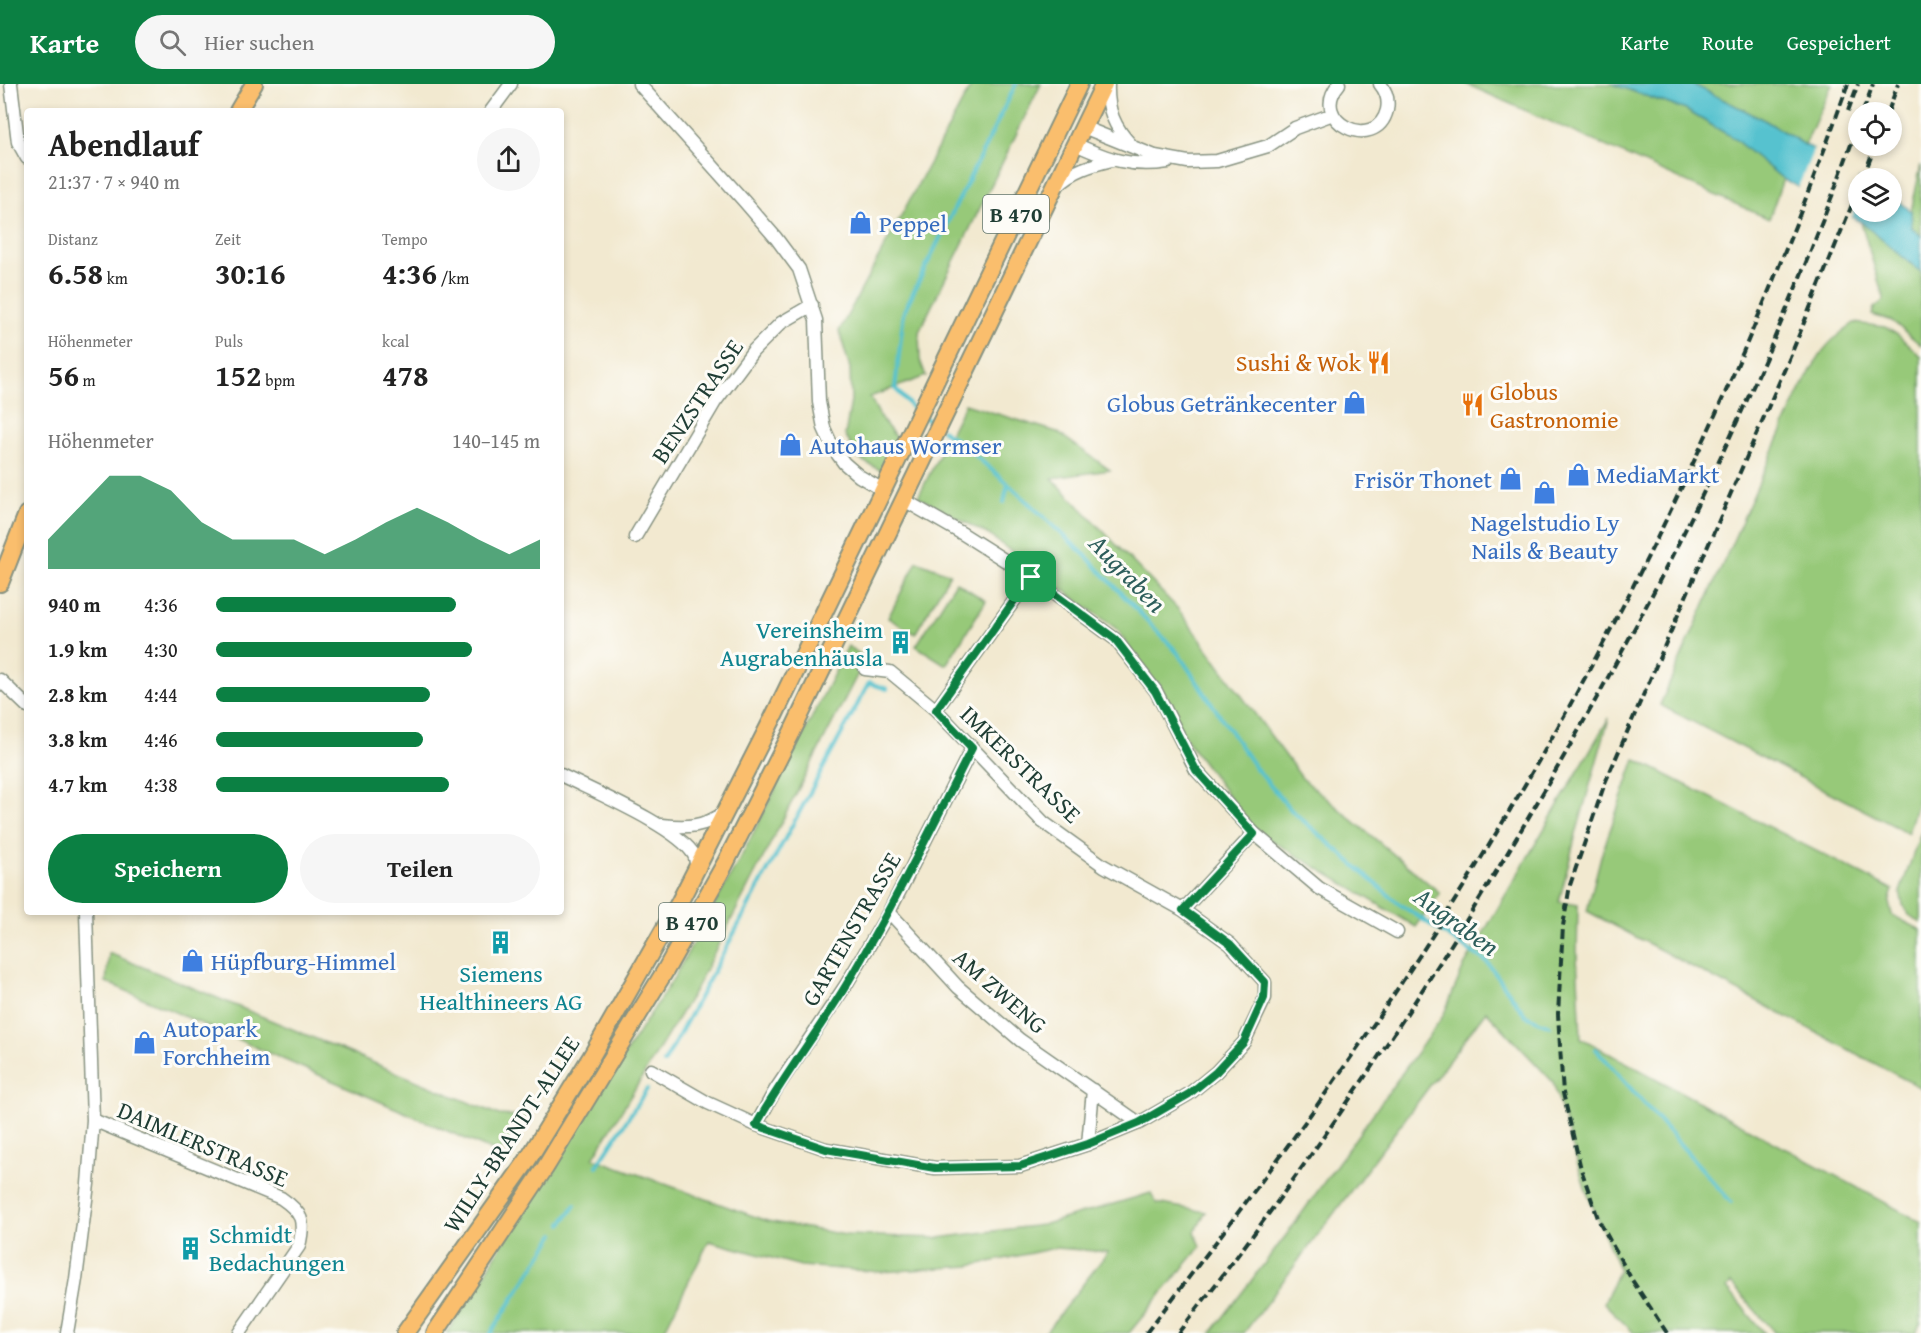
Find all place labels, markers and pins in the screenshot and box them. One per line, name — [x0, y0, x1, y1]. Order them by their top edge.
place label: Peppel — [879, 206, 947, 241]
shop icon: Peppel — [848, 210, 874, 236]
place label: Sushi & Wok — [1236, 345, 1362, 380]
restaurant icon: Sushi & Wok — [1366, 349, 1392, 375]
place label: Globus Gastronomie — [1490, 374, 1619, 437]
place label: Globus Getränkecenter — [1107, 386, 1337, 421]
shop icon: Globus Getränkecenter — [1342, 390, 1368, 416]
restaurant icon: Globus Gastronomie — [1459, 392, 1485, 418]
place label: Autohaus Wormser — [809, 428, 1002, 463]
shop icon: Autohaus Wormser — [778, 432, 804, 458]
place label: MediaMarkt — [1596, 457, 1720, 492]
shop icon: MediaMarkt — [1565, 461, 1591, 487]
place label: Frisör Thonet — [1354, 462, 1493, 497]
shop icon: Frisör Thonet — [1497, 466, 1523, 492]
shop icon: Nagelstudio Ly Nails & Beauty — [1532, 479, 1558, 505]
place label: Nagelstudio Ly Nails & Beauty — [1471, 505, 1619, 568]
pin — [1005, 551, 1056, 602]
place label: Vereinsheim Augrabenhäusla — [720, 612, 884, 675]
building icon: Vereinsheim Augrabenhäusla — [888, 630, 914, 656]
building icon: Siemens Healthineers AG — [488, 930, 514, 956]
place label: Hüpfburg-Himmel — [211, 944, 396, 979]
shop icon: Hüpfburg-Himmel — [180, 948, 206, 974]
place label: Siemens Healthineers AG — [420, 956, 583, 1019]
place label: Autopark Forchheim — [163, 1011, 271, 1074]
shop icon: Autopark Forchheim — [132, 1029, 158, 1055]
place label: Schmidt Bedachungen — [209, 1217, 345, 1280]
building icon: Schmidt Bedachungen — [178, 1235, 204, 1261]

